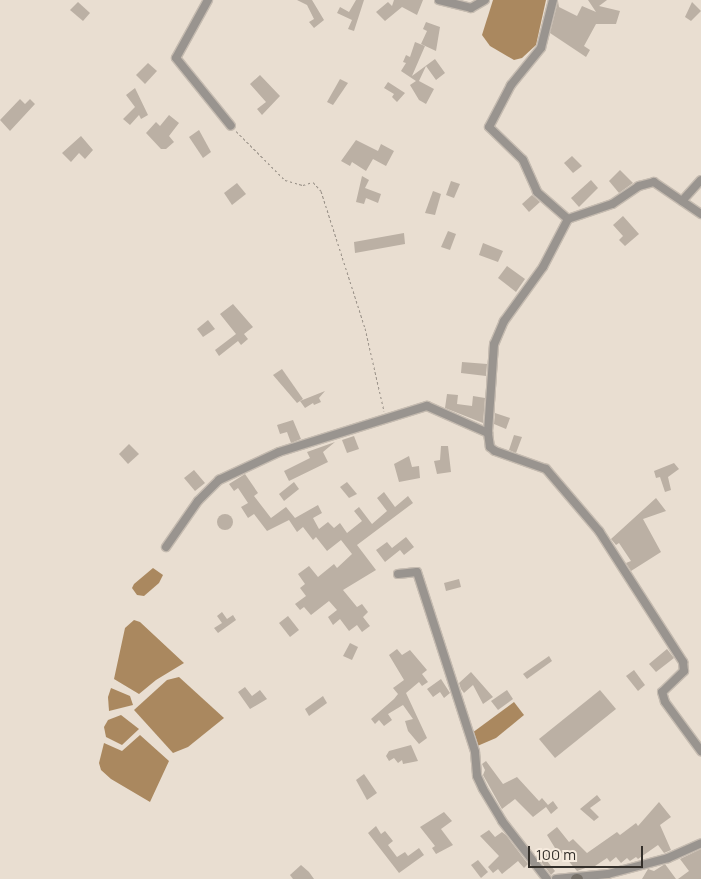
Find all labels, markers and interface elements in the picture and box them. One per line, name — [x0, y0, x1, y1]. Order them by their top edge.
scale bar — [531, 836, 646, 868]
text: 100 m — [536, 844, 576, 865]

